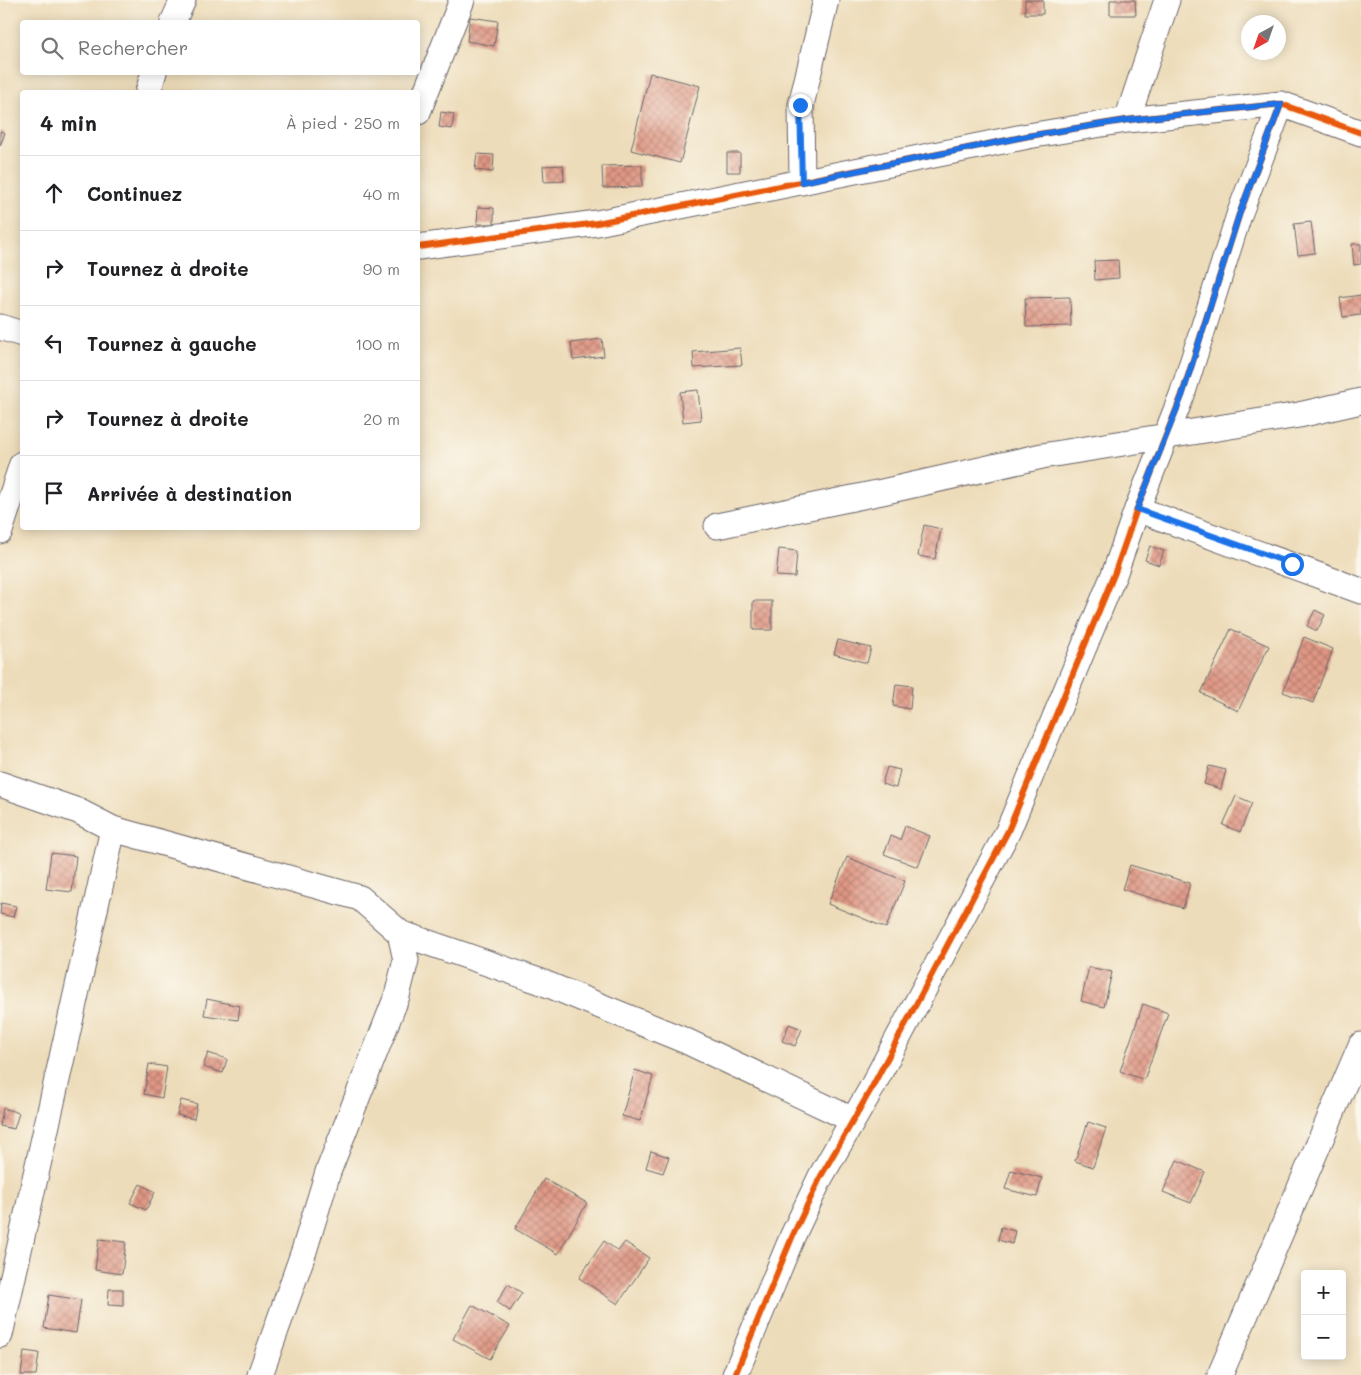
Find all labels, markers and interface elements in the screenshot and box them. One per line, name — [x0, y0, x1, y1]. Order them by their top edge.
north arrow — [1241, 15, 1286, 60]
search box — [20, 20, 420, 75]
icon: search — [38, 34, 66, 62]
text: Rechercher — [78, 35, 188, 60]
route end — [789, 94, 812, 117]
text: 4 min — [40, 109, 97, 136]
text: À pied · 250 m — [286, 112, 400, 133]
icon: ahead — [40, 179, 68, 207]
text: Continuez — [87, 181, 182, 206]
text: 40 m — [363, 183, 400, 204]
icon: right — [40, 254, 68, 282]
text: Tournez à droite — [87, 256, 249, 281]
text: 90 m — [363, 258, 400, 279]
icon: left — [40, 329, 68, 357]
text: Tournez à gauche — [87, 331, 256, 356]
text: 100 m — [355, 333, 400, 354]
icon: right — [40, 404, 68, 432]
text: Tournez à droite — [87, 406, 249, 431]
text: 20 m — [363, 408, 400, 429]
icon: arrive — [40, 479, 68, 507]
text: Arrivée à destination — [87, 481, 292, 506]
route start — [1281, 553, 1304, 576]
map controls — [1301, 1270, 1346, 1360]
button: + — [1301, 1270, 1346, 1315]
button: − — [1301, 1315, 1346, 1360]

